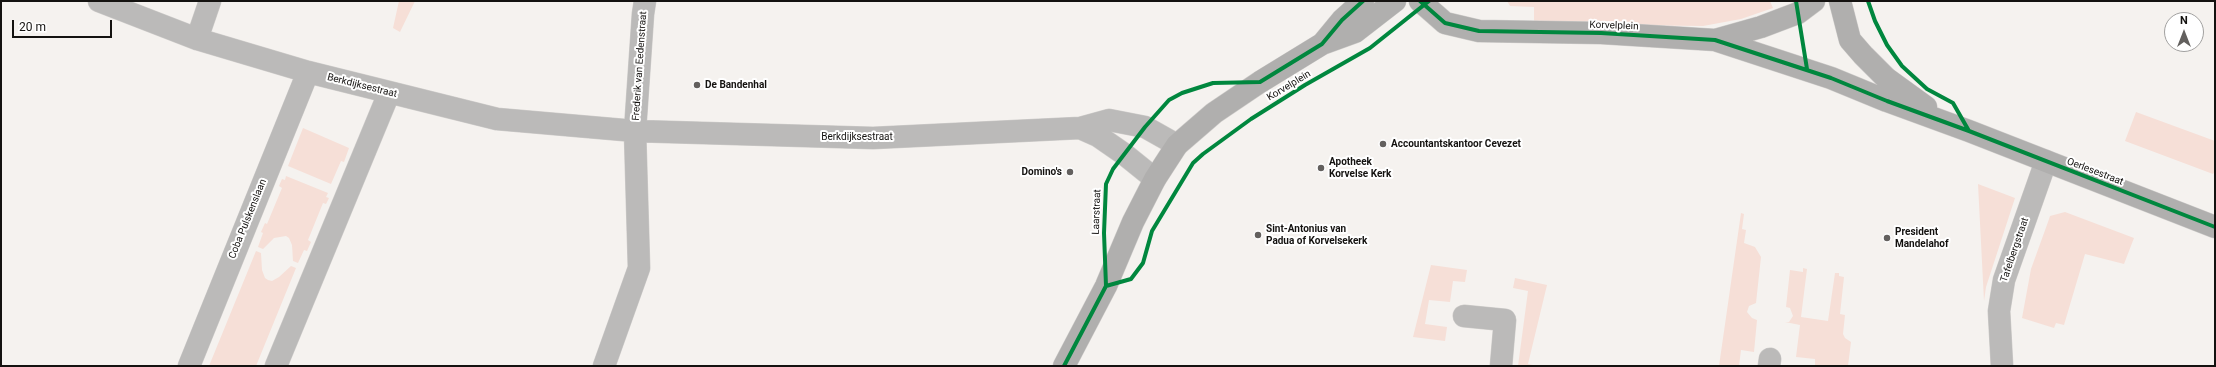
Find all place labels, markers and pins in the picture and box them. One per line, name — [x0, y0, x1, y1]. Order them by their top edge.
place label: De Bandenhal — [705, 79, 767, 91]
marker: De Bandenhal — [692, 80, 702, 90]
place label: Accountantskantoor Cevezet — [1391, 138, 1521, 150]
marker: Accountantskantoor Cevezet — [1378, 139, 1388, 149]
place label: Apotheek Korvelse Kerk — [1329, 156, 1391, 180]
marker: Apotheek Korvelse Kerk — [1316, 163, 1326, 173]
place label: Domino's — [1021, 166, 1062, 178]
marker: Domino's — [1065, 167, 1075, 177]
place label: Sint-Antonius van Padua of Korvelsekerk — [1266, 223, 1367, 246]
place label: President Mandelahof — [1895, 226, 1949, 250]
marker: Sint-Antonius van Padua of Korvelsekerk — [1253, 230, 1263, 240]
marker: President Mandelahof — [1882, 233, 1892, 243]

